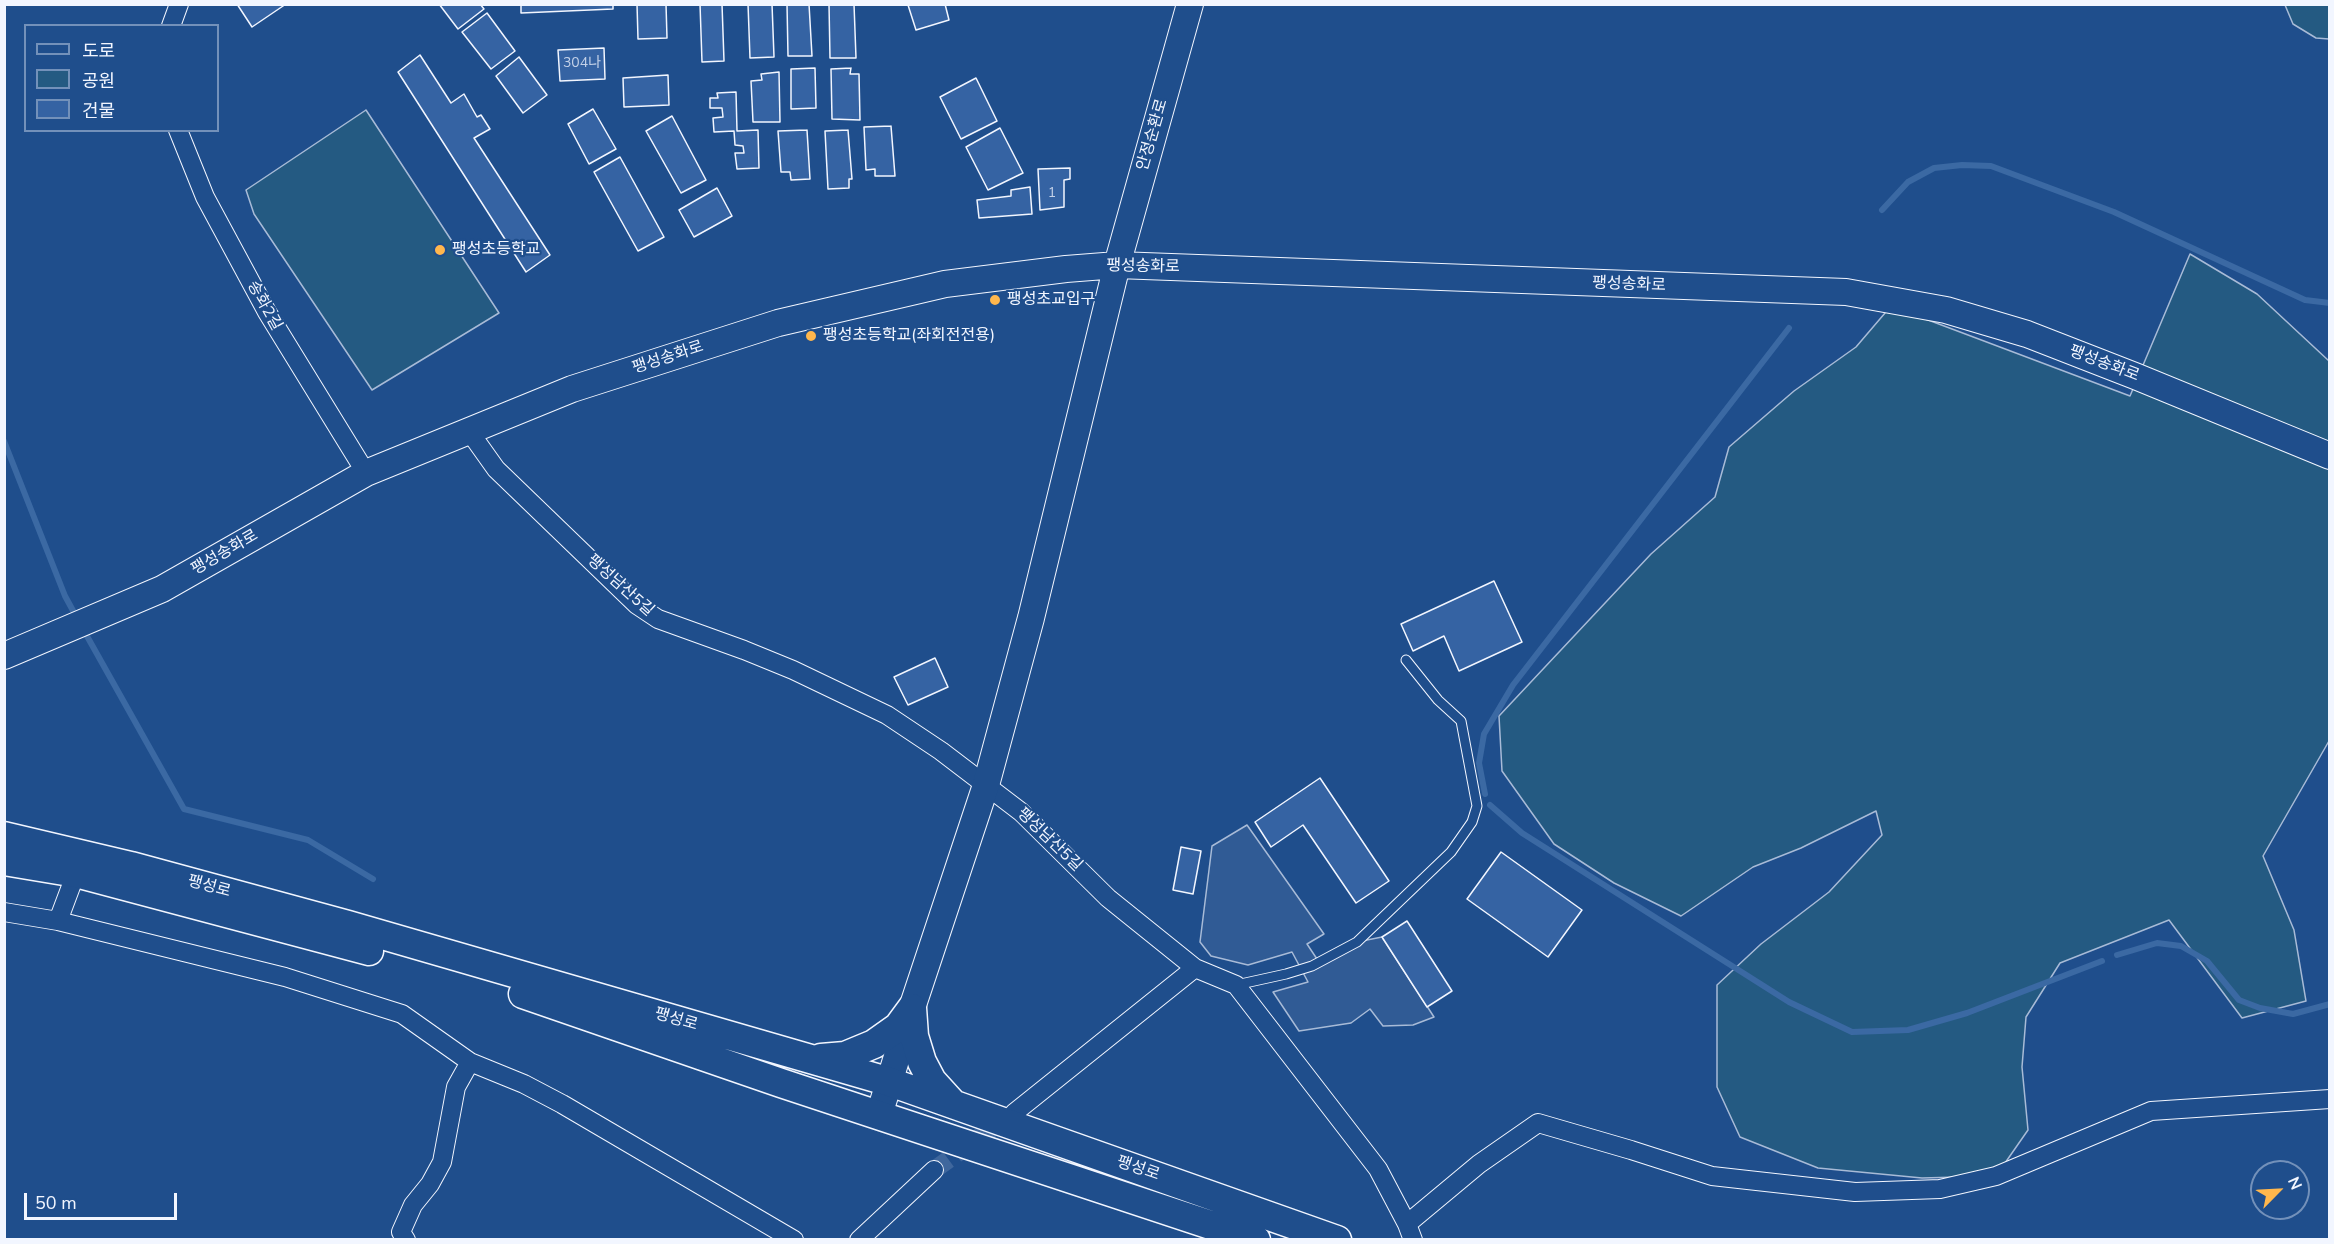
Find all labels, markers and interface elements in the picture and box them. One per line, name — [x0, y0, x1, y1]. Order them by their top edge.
legend — [24, 24, 219, 132]
text: 도로 — [82, 39, 115, 63]
house number: 304나 — [563, 56, 601, 72]
text: 공원 — [82, 69, 115, 93]
street label: 안정순환로 — [1134, 97, 1172, 173]
text: 건물 — [82, 99, 115, 123]
house number: 1 — [1048, 186, 1056, 202]
place label: 팽성초등학교 — [452, 240, 540, 260]
marker: 팽성초등학교 — [433, 243, 447, 257]
street label: 팽성송화로 — [1106, 257, 1180, 277]
street label: 팽성송화로 — [1592, 274, 1666, 296]
street label: 송화2길 — [243, 278, 285, 334]
place label: 팽성초교입구 — [1007, 290, 1095, 310]
marker: 팽성초교입구 — [988, 293, 1002, 307]
place label: 팽성초등학교(좌회전전용) — [823, 326, 995, 346]
marker: 팽성초등학교(좌회전전용) — [804, 329, 818, 343]
street label: 팽성송화로 — [630, 337, 706, 379]
street label: 팽성송화로 — [2066, 342, 2142, 386]
street label: 팽성송화로 — [188, 526, 262, 580]
street label: 팽성남산5길 — [583, 551, 657, 621]
street label: 팽성남산5길 — [1012, 804, 1086, 876]
street label: 팽성로 — [185, 872, 233, 902]
street label: 팽성로 — [652, 1005, 700, 1035]
street label: 팽성로 — [1114, 1153, 1162, 1185]
north arrow — [2250, 1160, 2310, 1220]
text: N — [2282, 1174, 2307, 1193]
scale bar — [27, 1181, 180, 1219]
text: 50 m — [35, 1191, 77, 1215]

